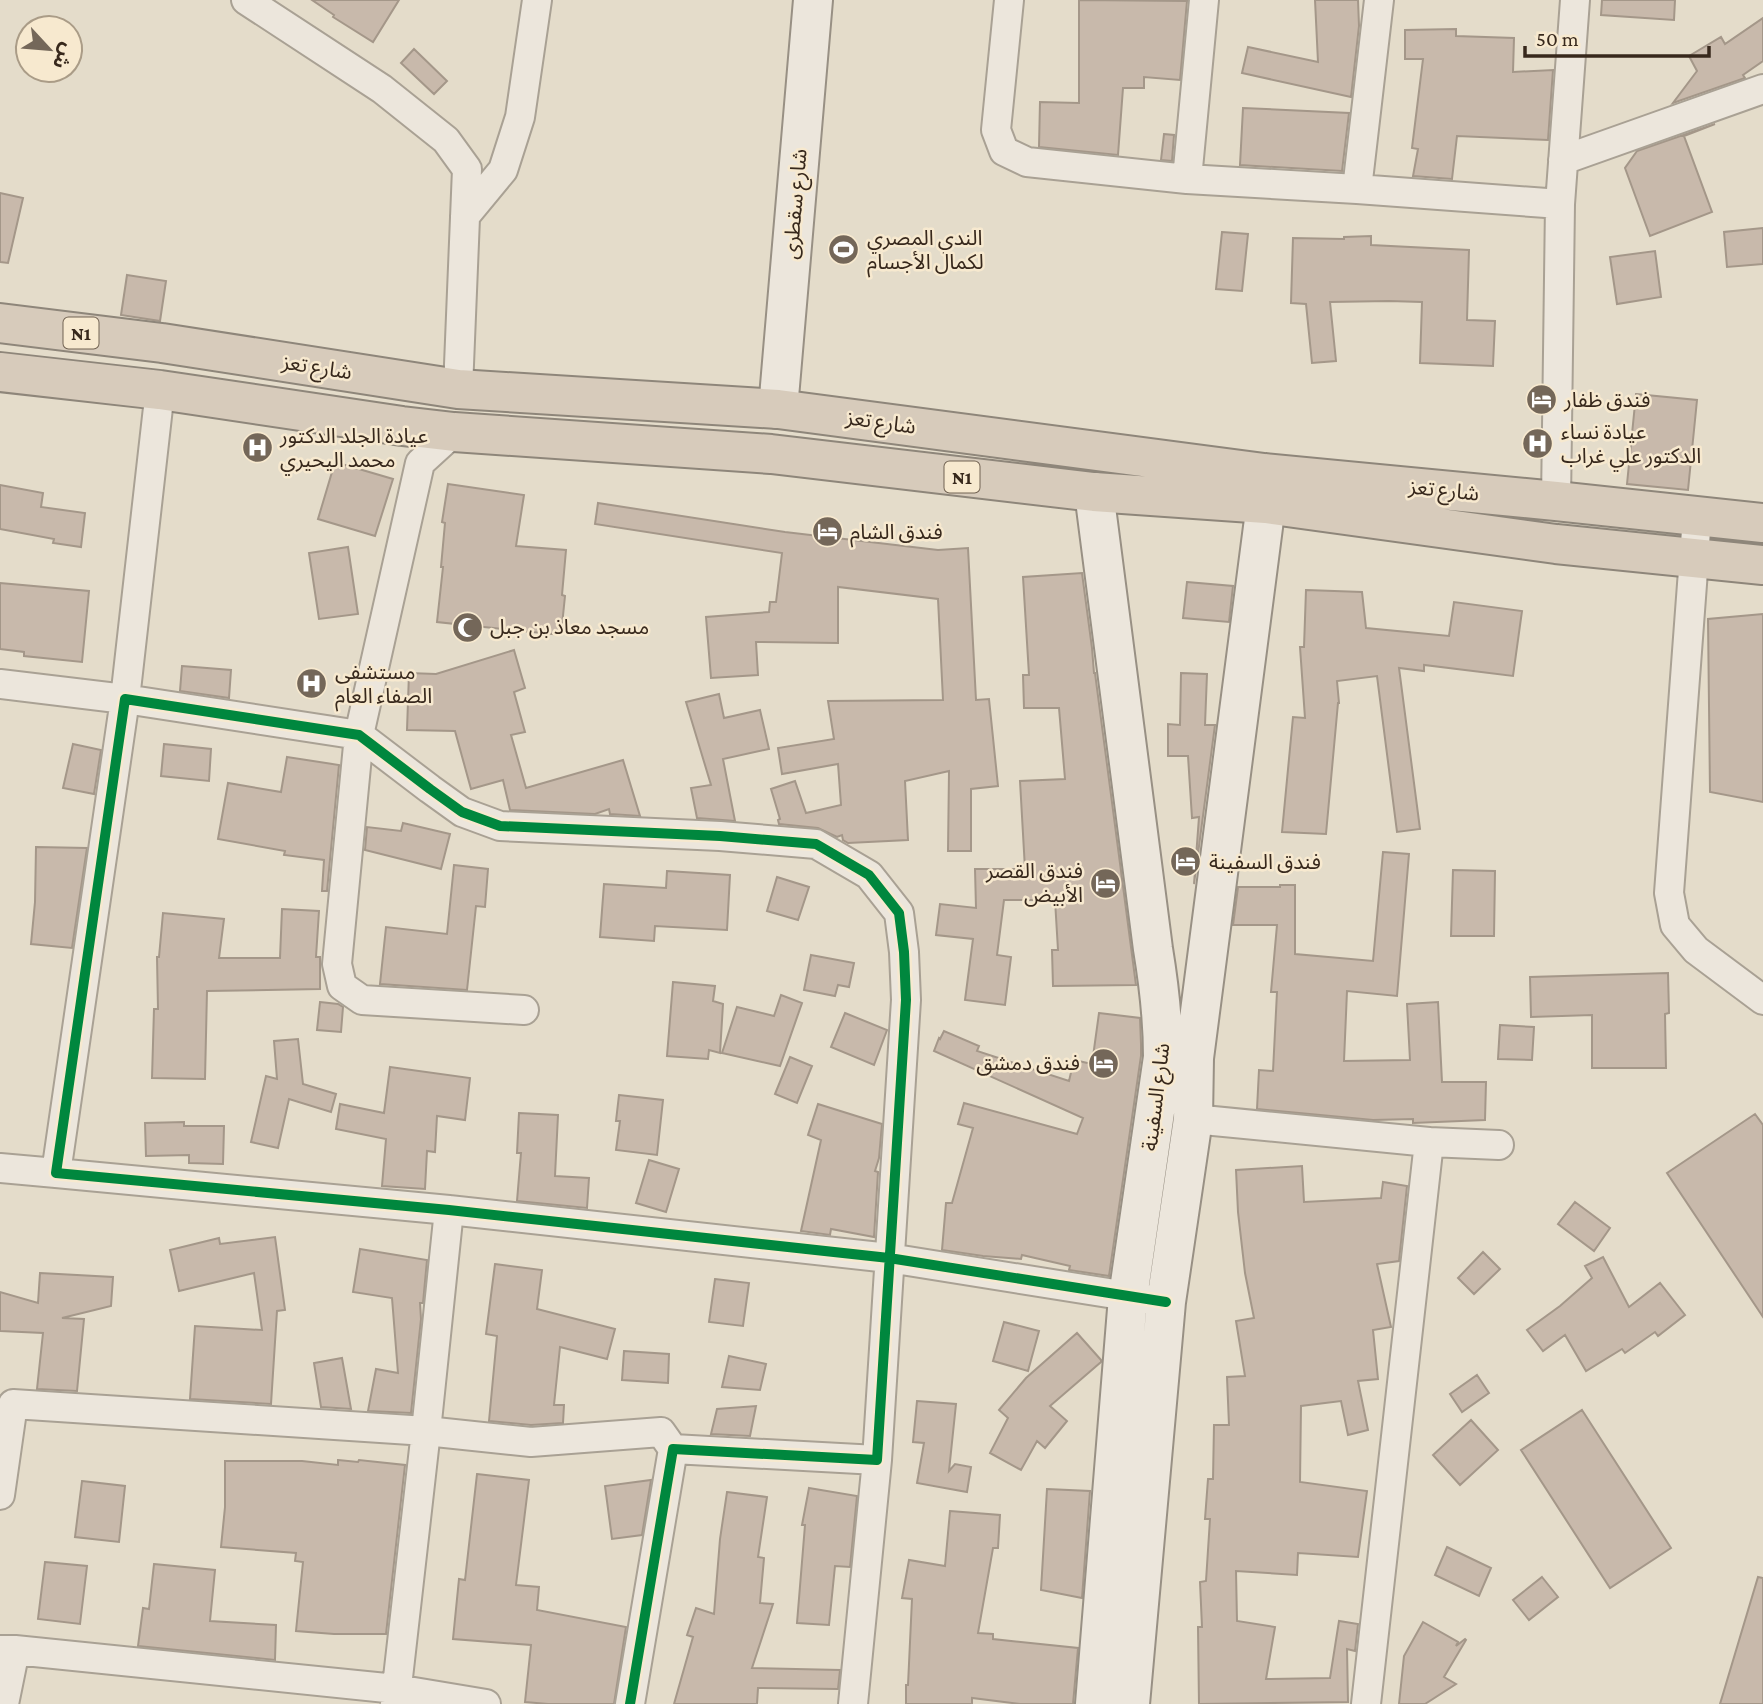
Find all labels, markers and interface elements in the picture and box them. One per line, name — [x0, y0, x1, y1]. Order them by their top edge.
north arrow — [14, 14, 84, 84]
scale bar — [1525, 14, 1709, 58]
text: 50 m — [1536, 27, 1579, 51]
text: ش — [49, 40, 79, 73]
street label: شارع سقطرى — [778, 148, 815, 261]
place label: الندي المصري لكمال الأجسام — [867, 226, 984, 278]
sports icon: الندي المصري لكمال الأجسام — [827, 233, 861, 267]
road number: N1 — [64, 318, 98, 348]
street label: شارع تعز — [279, 349, 354, 387]
hotel icon: فندق ظفار — [1524, 383, 1558, 417]
place label: فندق ظفار — [1563, 388, 1650, 412]
street label: شارع تعز — [843, 405, 918, 442]
place label: عيادة نساء الدكتور علي غراب — [1561, 420, 1701, 472]
place label: عيادة الجلد الدكتور محمد اليحيري — [279, 424, 428, 476]
hospital icon: عيادة نساء الدكتور علي غراب — [1521, 427, 1555, 461]
hospital icon: عيادة الجلد الدكتور محمد اليحيري — [240, 431, 274, 465]
road number: N1 — [944, 462, 979, 492]
street label: شارع تعز — [1406, 474, 1480, 509]
hotel icon: فندق الشام — [810, 515, 844, 549]
place label: فندق الشام — [850, 520, 943, 548]
mosque icon: مسجد معاذ بن جبل — [450, 610, 484, 644]
place label: مسجد معاذ بن جبل — [490, 615, 649, 639]
place label: مستشفى الصفاء العام — [335, 660, 432, 712]
hospital icon: مستشفى الصفاء العام — [295, 667, 329, 701]
hotel icon: فندق السفينة — [1169, 845, 1203, 879]
place label: فندق السفينة — [1209, 850, 1321, 874]
place label: فندق القصر الأبيض — [985, 859, 1083, 907]
hotel icon: فندق القصر الأبيض — [1089, 866, 1123, 900]
street label: شارع السفينة — [1137, 1042, 1178, 1153]
hotel icon: فندق دمشق — [1086, 1046, 1120, 1080]
place label: فندق دمشق — [976, 1051, 1080, 1076]

